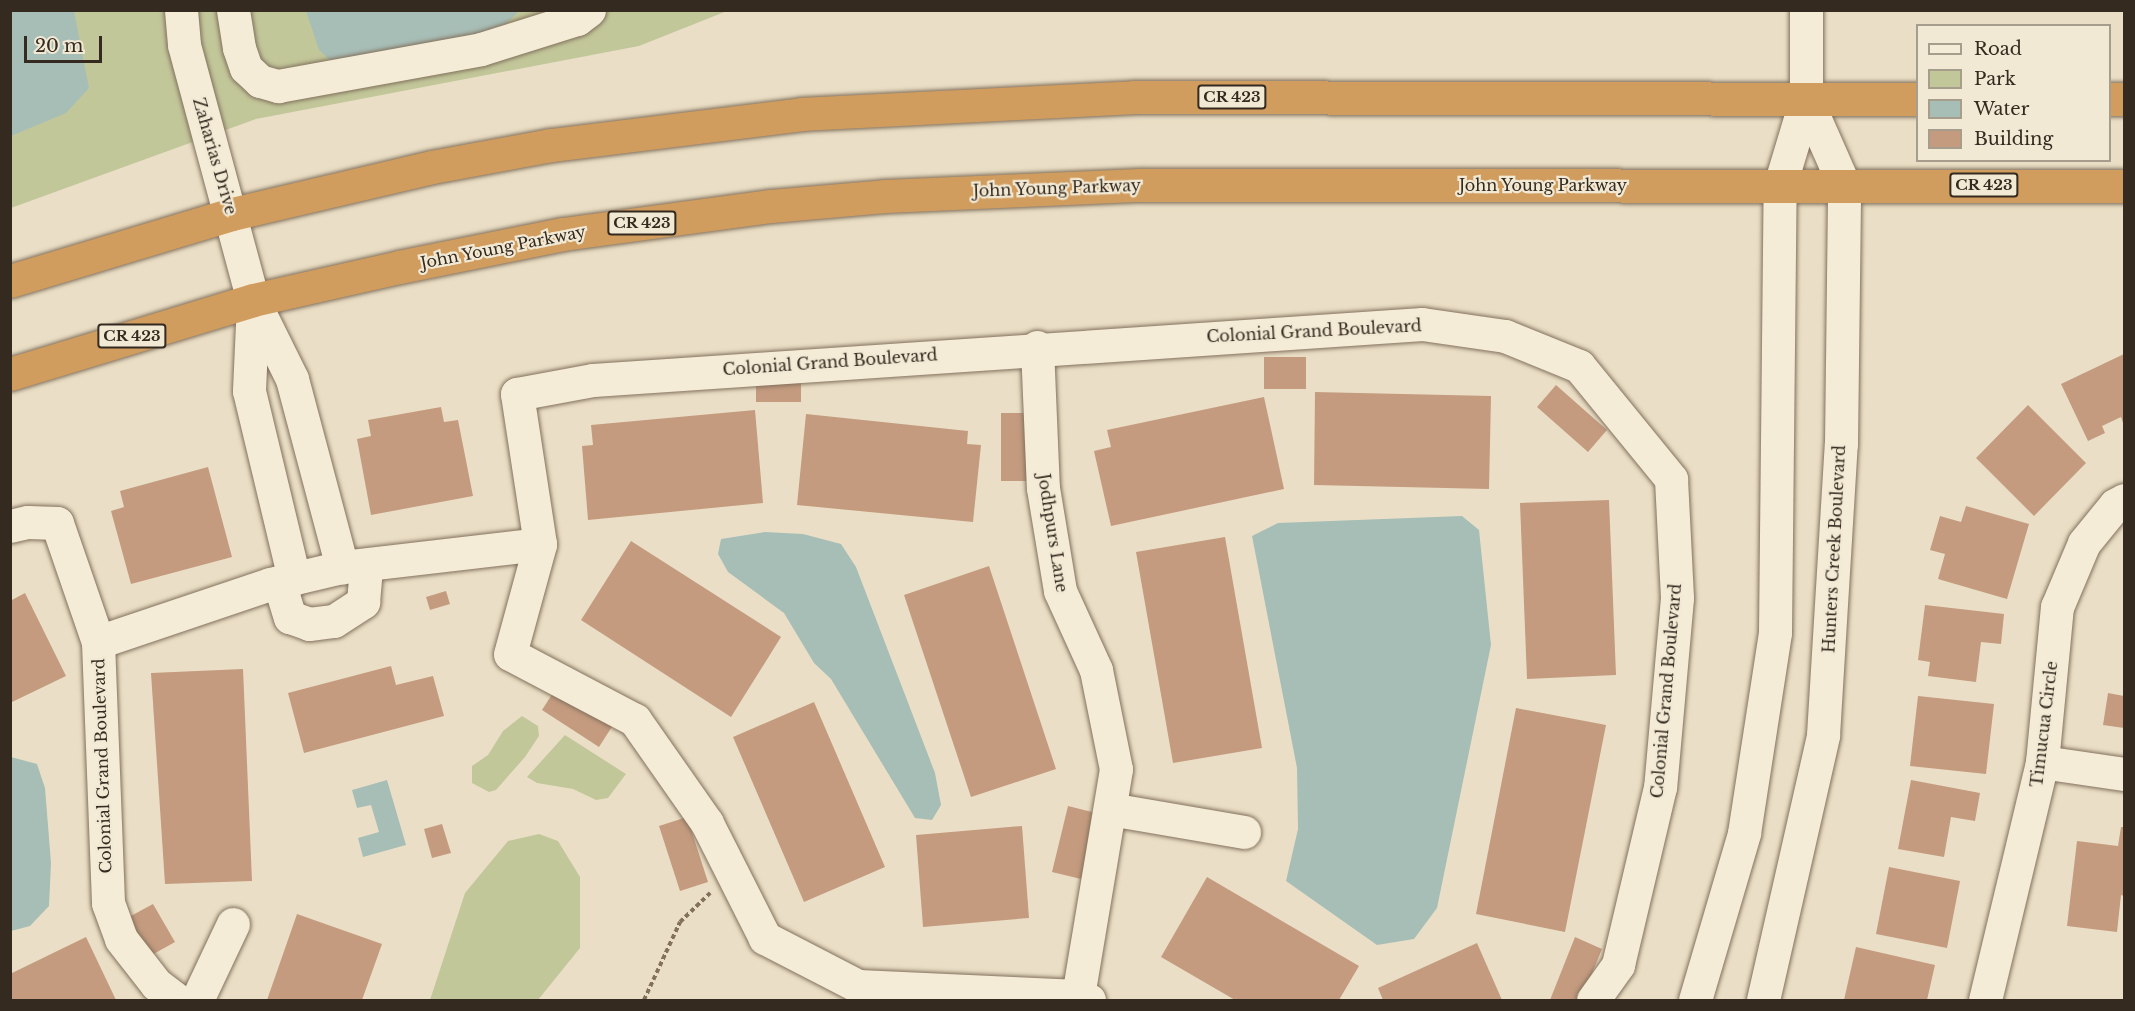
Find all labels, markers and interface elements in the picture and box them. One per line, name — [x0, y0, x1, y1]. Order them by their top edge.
scale bar — [27, 24, 105, 62]
legend — [1916, 24, 2111, 162]
text: 20 m — [35, 35, 83, 57]
text: Road — [1974, 38, 2022, 60]
text: Park — [1974, 68, 2016, 90]
road number: CR 423 — [1196, 85, 1268, 109]
street label: Zaharias Drive — [189, 95, 241, 217]
text: Water — [1974, 98, 2029, 120]
text: Building — [1974, 128, 2053, 150]
road number: CR 423 — [1948, 173, 2020, 197]
street label: John Young Parkway — [972, 175, 1142, 201]
street label: John Young Parkway — [1459, 175, 1627, 195]
road number: CR 423 — [606, 211, 678, 235]
street label: John Young Parkway — [418, 221, 588, 273]
street label: Colonial Grand Boulevard — [1206, 316, 1422, 346]
road number: CR 423 — [96, 324, 168, 348]
street label: Colonial Grand Boulevard — [722, 345, 938, 379]
street label: Hunters Creek Boulevard — [1819, 444, 1849, 654]
street label: Jodhpurs Lane — [1034, 472, 1072, 594]
street label: Colonial Grand Boulevard — [1647, 583, 1685, 799]
street label: Colonial Grand Boulevard — [89, 658, 115, 874]
street label: Timucua Circle — [2027, 660, 2061, 788]

